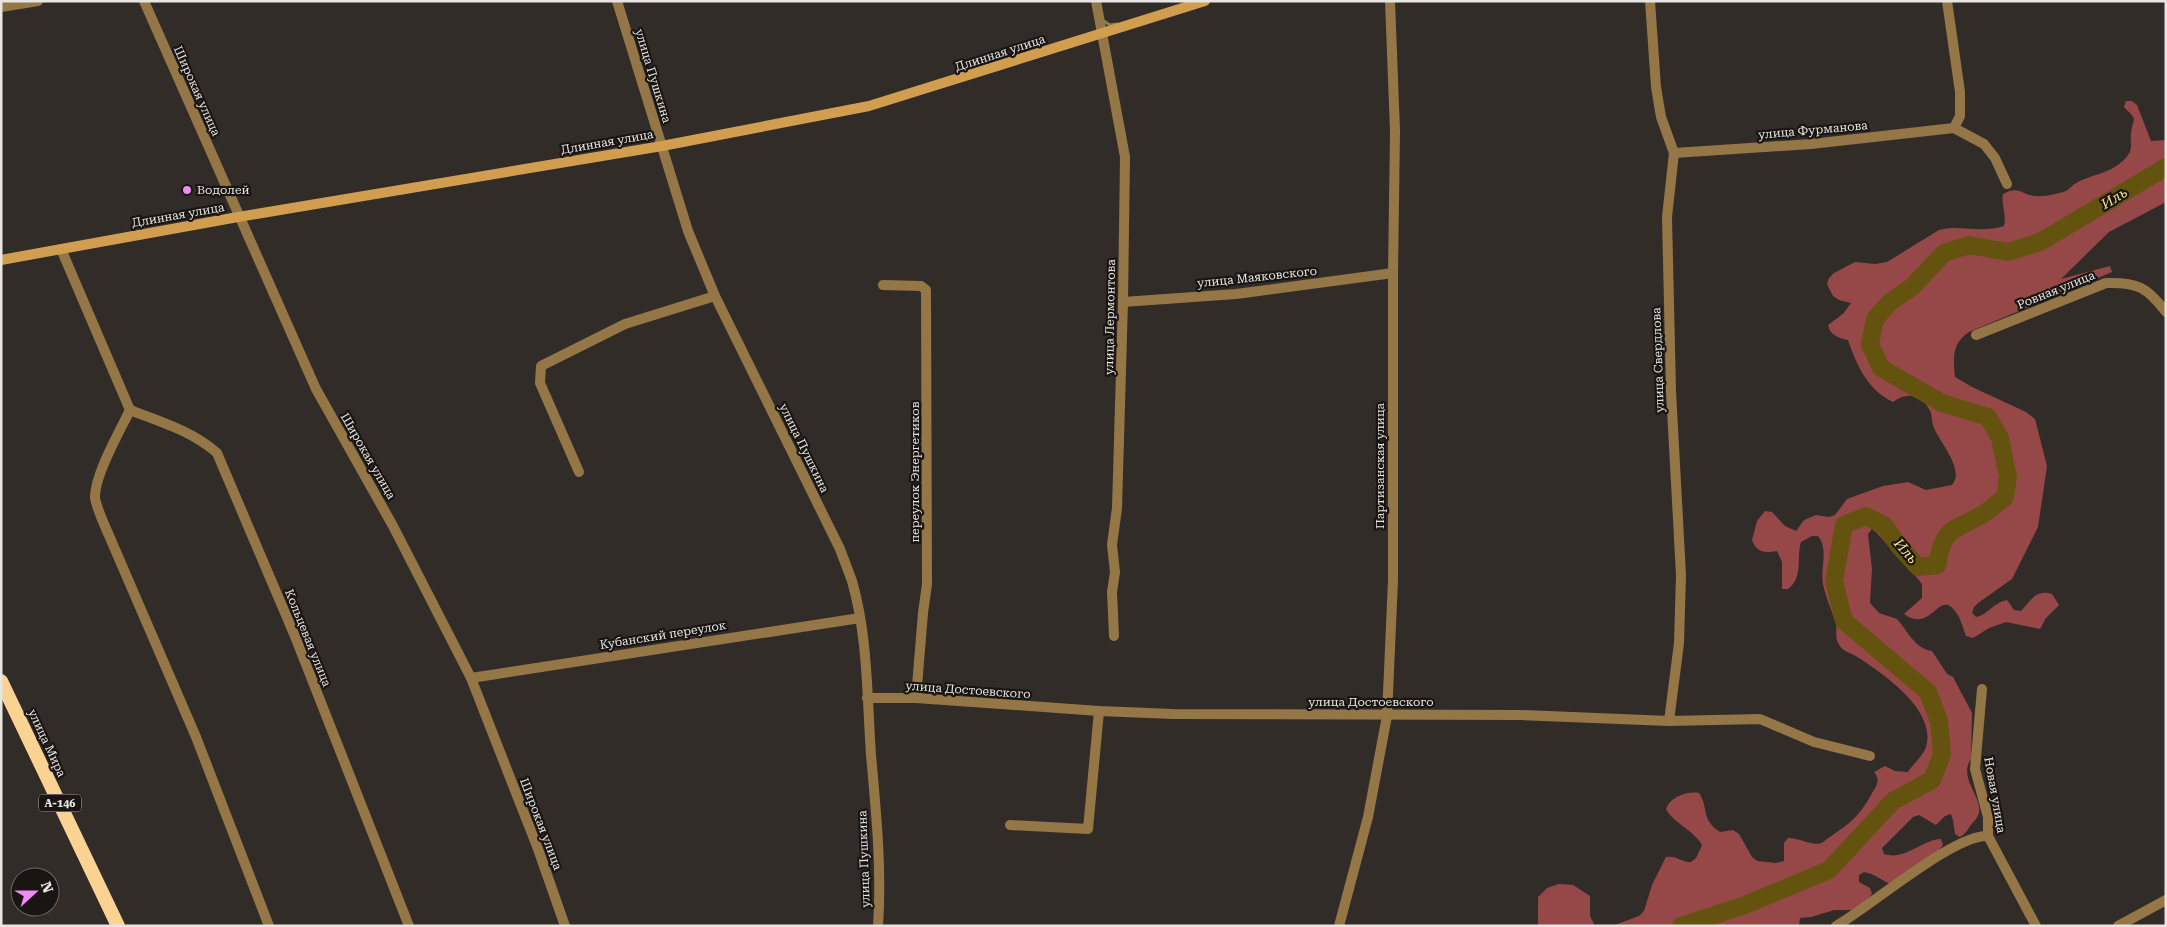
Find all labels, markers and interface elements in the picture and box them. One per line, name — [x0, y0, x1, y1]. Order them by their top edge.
street label: улица Пушкина — [632, 27, 674, 125]
street label: Длинная улица — [953, 32, 1047, 74]
street label: Широкая улица — [171, 44, 223, 139]
street label: улица Фурманова — [1758, 118, 1869, 142]
street label: Длинная улица — [560, 127, 655, 157]
place label: Водолей — [197, 183, 250, 197]
marker: Водолей — [181, 184, 193, 196]
water label: Иль — [2097, 184, 2130, 212]
street label: Длинная улица — [131, 200, 226, 230]
street label: улица Лермонтова — [1102, 259, 1118, 375]
street label: улица Маяковского — [1196, 264, 1318, 290]
street label: Ровная улица — [2015, 268, 2097, 312]
street label: улица Свердлова — [1649, 307, 1667, 413]
street label: улица Пушкина — [776, 401, 832, 495]
street label: переулок Энергетиков — [908, 401, 922, 543]
street label: Партизанская улица — [1373, 402, 1387, 529]
street label: Широкая улица — [338, 410, 399, 502]
water label: Иль — [1890, 535, 1921, 567]
street label: Кольцевая улица — [282, 587, 334, 689]
street label: Кубанский переулок — [599, 618, 728, 652]
street label: улица Достоевского — [905, 679, 1031, 701]
street label: улица Достоевского — [1308, 695, 1434, 709]
street label: улица Мира — [25, 707, 69, 780]
street label: Новая улица — [1981, 756, 2009, 835]
street label: Широкая улица — [517, 776, 565, 872]
road number: А-146 — [39, 794, 81, 811]
street label: улица Пушкина — [855, 810, 873, 908]
north arrow — [10, 867, 60, 917]
text: N — [38, 879, 57, 895]

